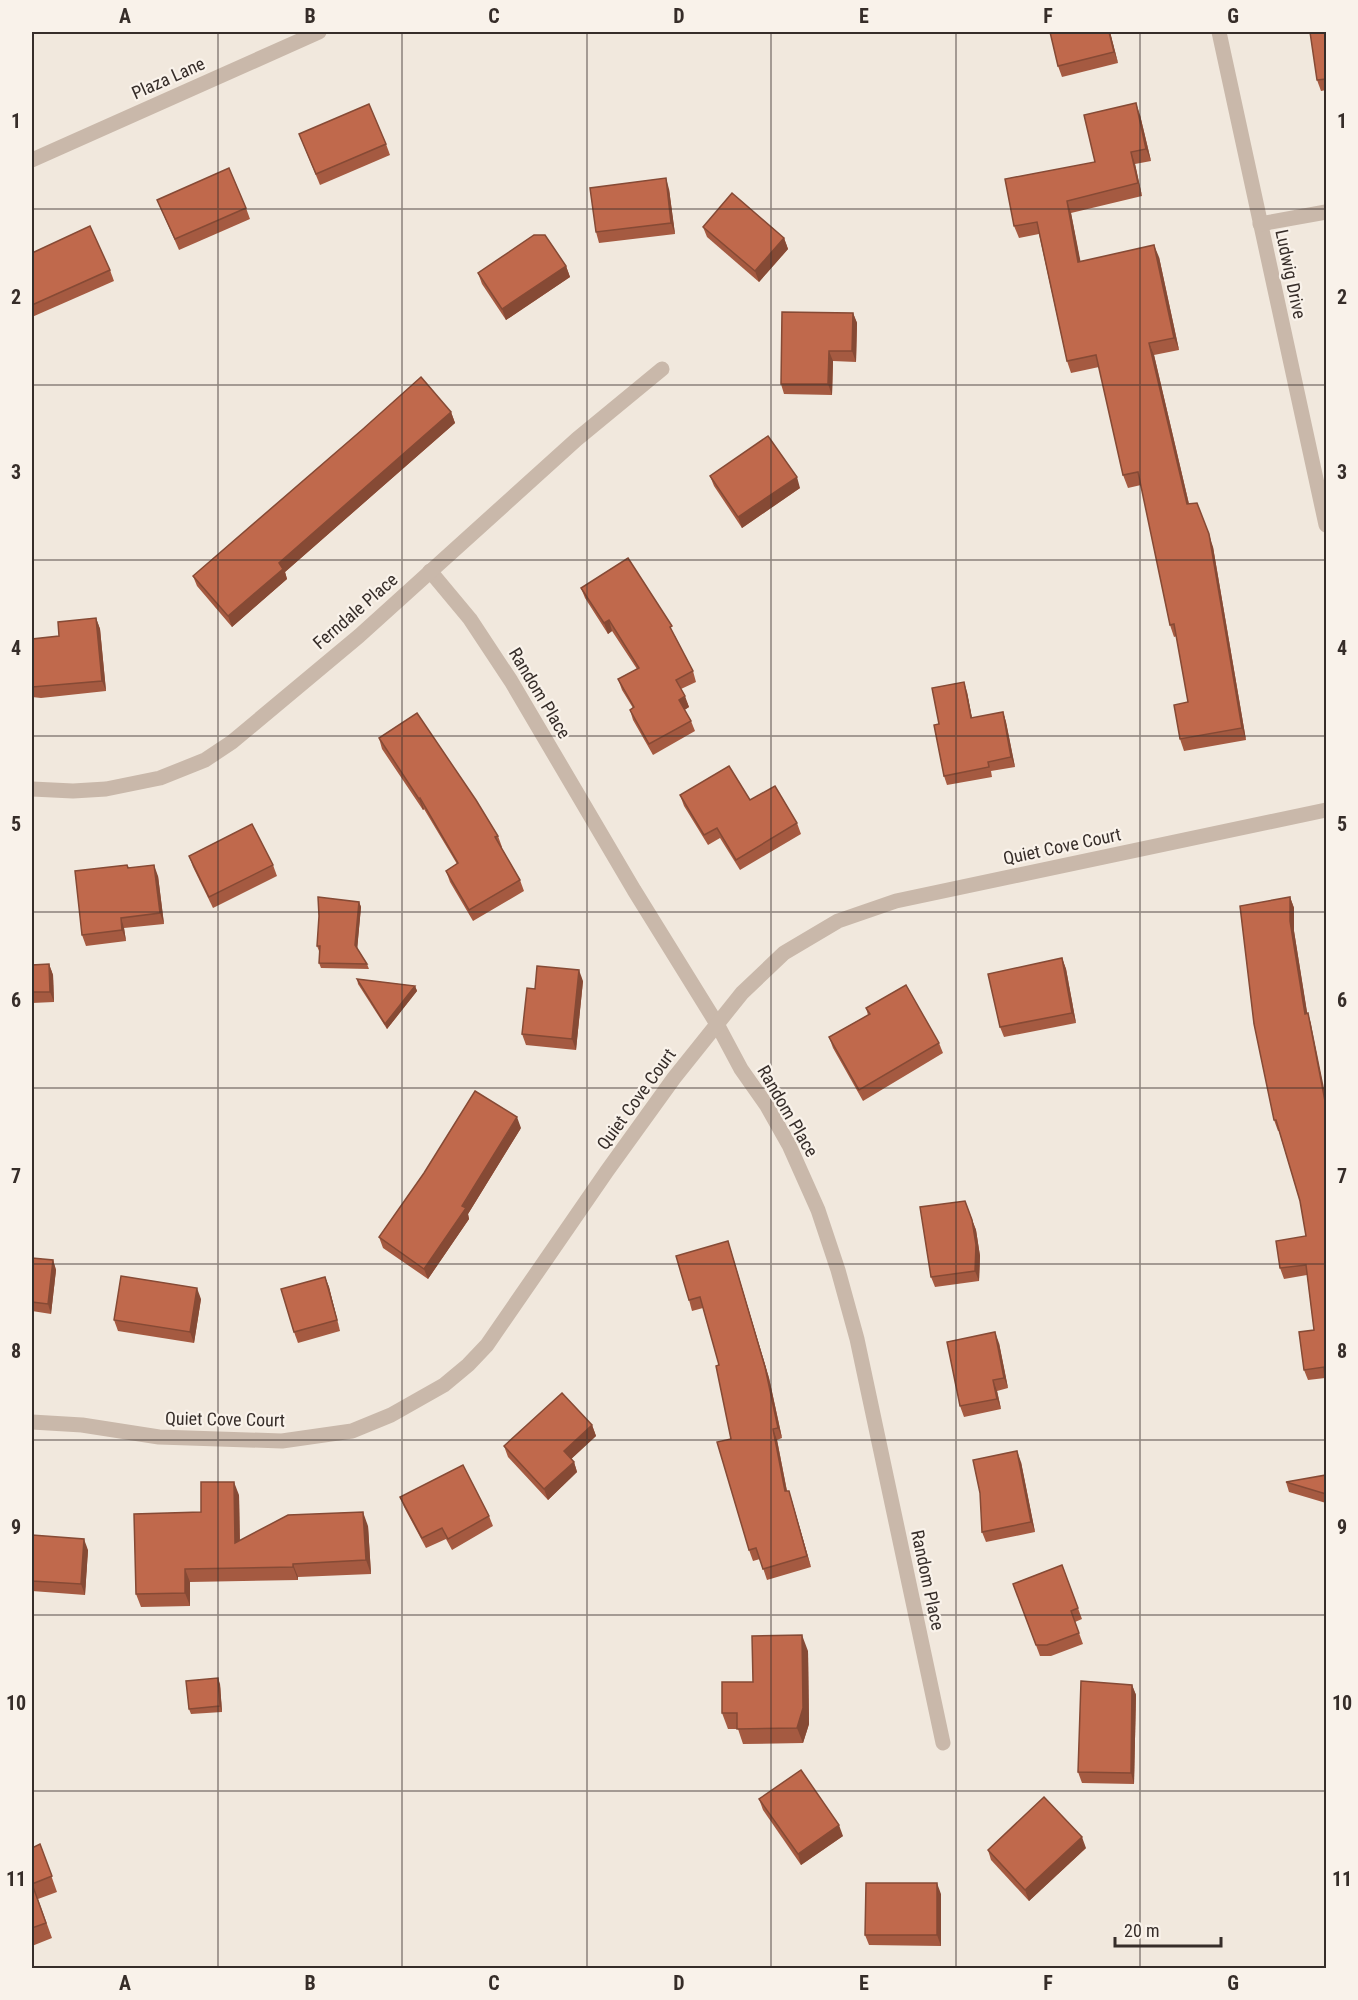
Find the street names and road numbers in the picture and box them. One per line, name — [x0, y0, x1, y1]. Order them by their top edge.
street label: Plaza Lane — [128, 53, 208, 103]
street label: Ludwig Drive — [1271, 228, 1311, 320]
street label: Ferndale Place — [309, 569, 401, 653]
street label: Random Place — [505, 644, 575, 742]
street label: Quiet Cove Court — [1001, 823, 1123, 869]
street label: Quiet Cove Court — [592, 1044, 680, 1154]
street label: Random Place — [753, 1062, 823, 1160]
street label: Quiet Cove Court — [165, 1407, 285, 1431]
street label: Random Place — [907, 1528, 949, 1632]

